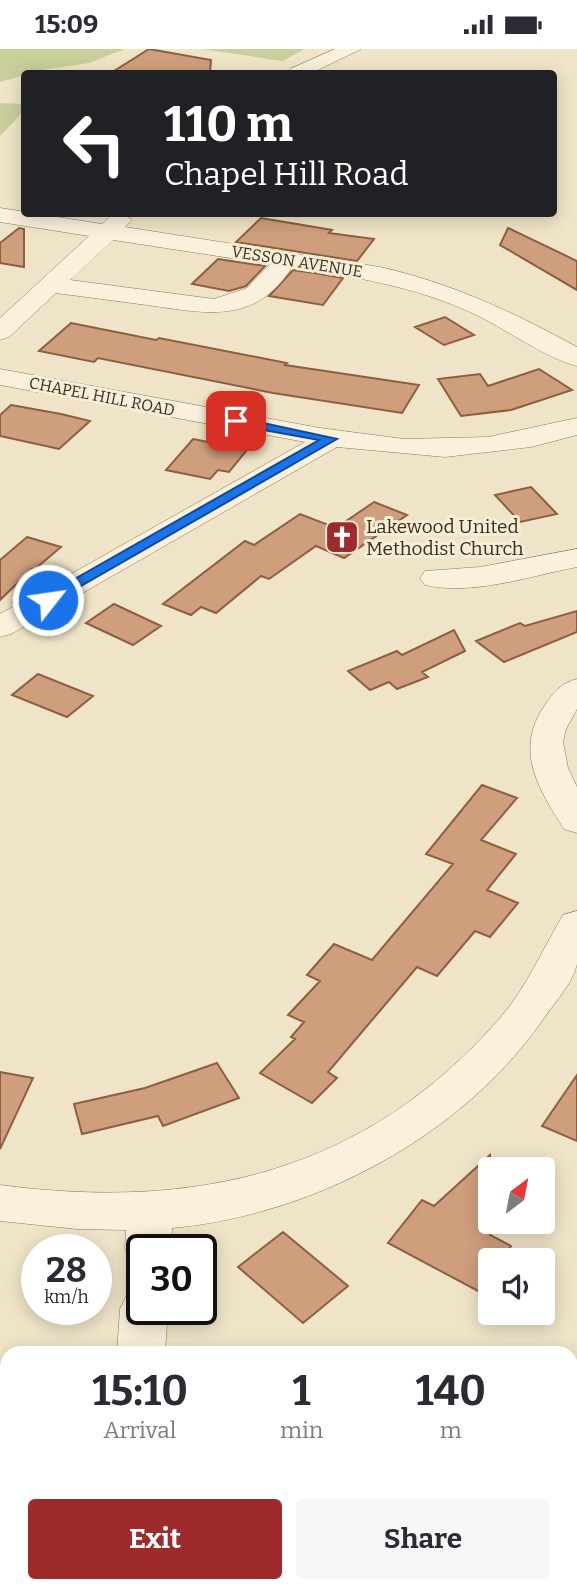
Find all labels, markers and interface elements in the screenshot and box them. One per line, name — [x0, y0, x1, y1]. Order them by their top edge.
text: 15:09 — [35, 9, 98, 40]
text: 110 m — [164, 95, 293, 154]
icon: left — [49, 98, 140, 189]
text: Chapel Hill Road — [164, 155, 408, 193]
street label: VESSON AVENUE — [230, 242, 364, 281]
street label: CHAPEL HILL ROAD — [27, 373, 176, 420]
pin — [206, 391, 266, 451]
icon: arrive — [217, 402, 255, 440]
place label: Lakewood United Methodist Church — [366, 515, 524, 560]
church icon: Lakewood United Methodist Church — [323, 518, 361, 556]
position arrow — [11, 563, 85, 637]
north arrow — [478, 1157, 555, 1234]
map controls — [478, 1157, 555, 1325]
speed limit sign: 30 — [126, 1234, 217, 1325]
button: sound — [478, 1248, 555, 1325]
text: 28 — [46, 1249, 87, 1291]
text: km/h — [44, 1286, 89, 1308]
text: 15:10 — [92, 1366, 188, 1416]
text: 1 — [293, 1366, 311, 1416]
text: 140 — [415, 1366, 486, 1416]
text: Arrival — [104, 1416, 176, 1444]
text: min — [280, 1416, 323, 1444]
text: m — [440, 1416, 462, 1444]
button: Exit — [28, 1499, 282, 1579]
button: Share — [296, 1499, 550, 1579]

